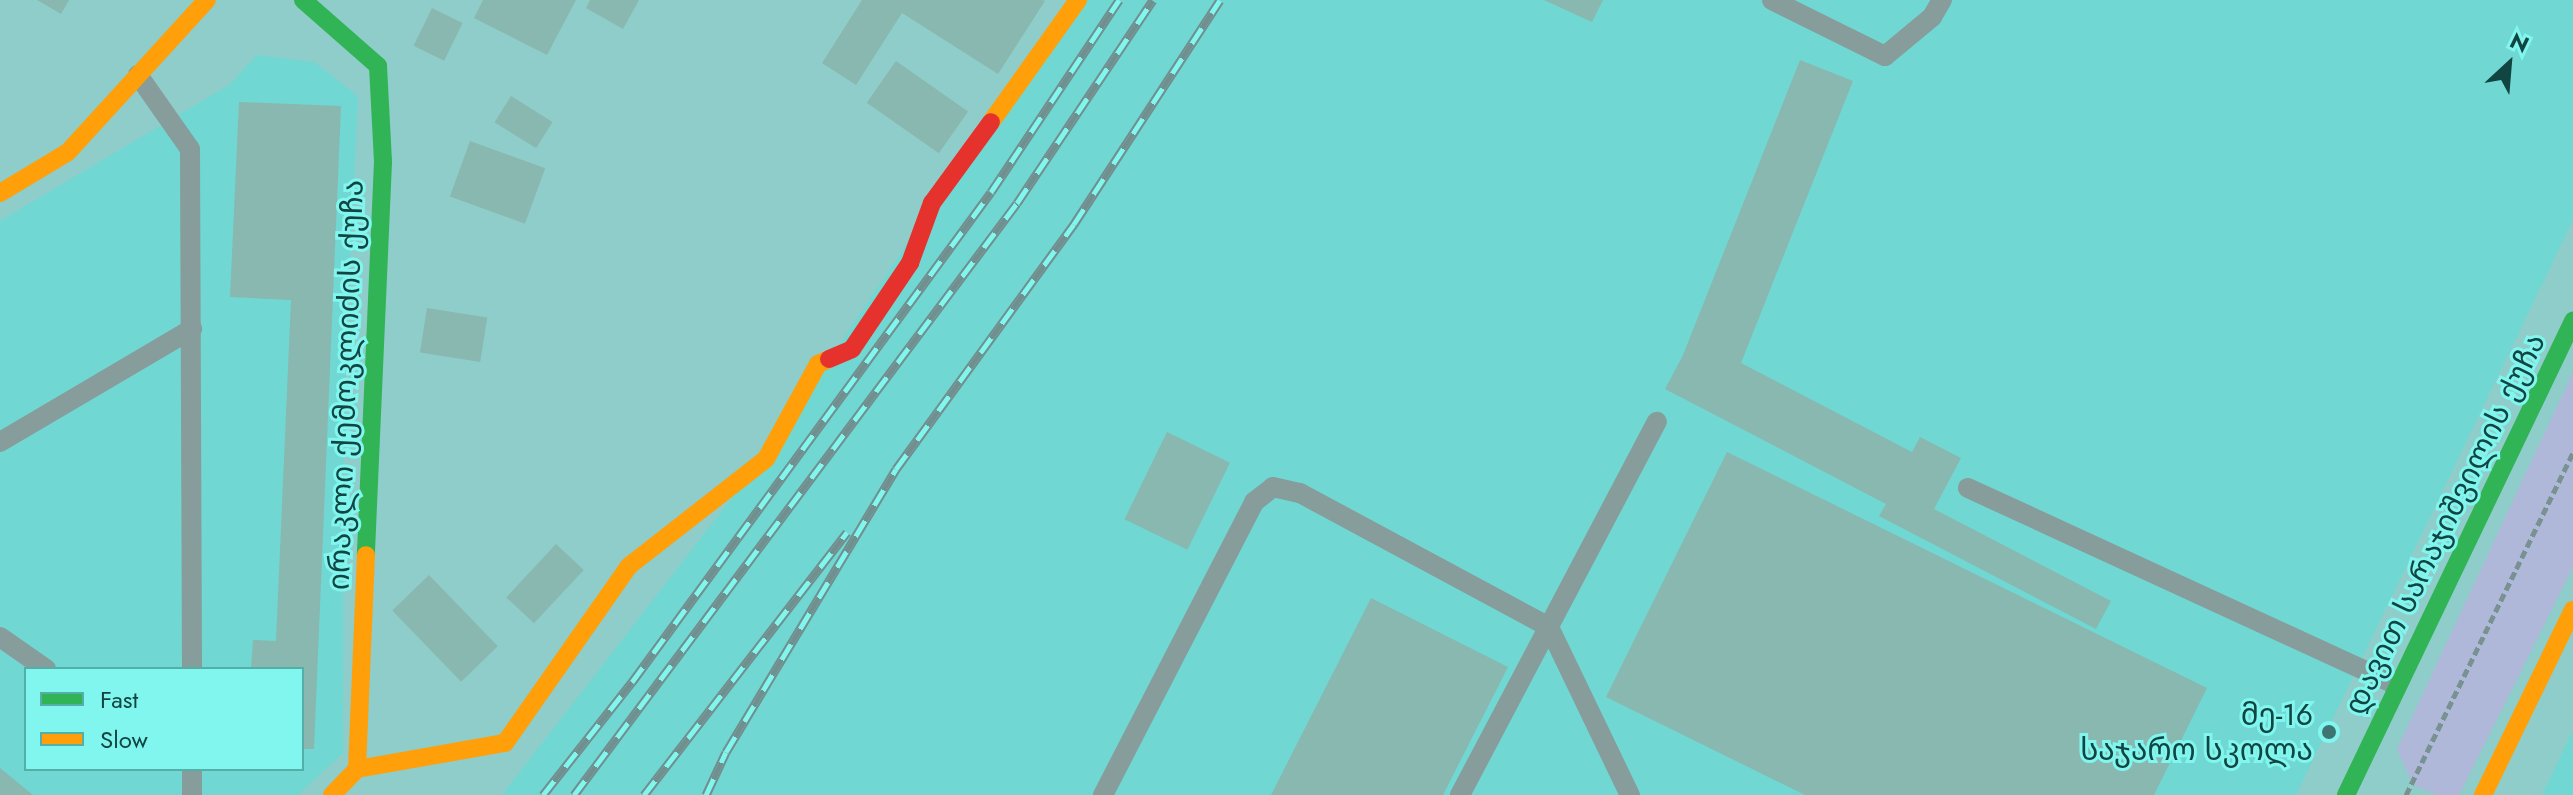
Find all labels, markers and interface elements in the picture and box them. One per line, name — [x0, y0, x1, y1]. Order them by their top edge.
north arrow — [2469, 24, 2549, 104]
text: N — [2505, 24, 2534, 61]
street label: ირაკლი ქემოკლიძის ქუჩა — [321, 179, 371, 591]
street label: დავით სარაჯიშვილის ქუჩა — [2337, 328, 2553, 720]
legend — [24, 667, 304, 771]
text: Fast — [100, 682, 138, 717]
place label: მე-16 საჯარო სკოლა — [2080, 697, 2313, 768]
text: Slow — [100, 722, 148, 757]
marker: მე-16 საჯარო სკოლა — [2320, 723, 2338, 741]

